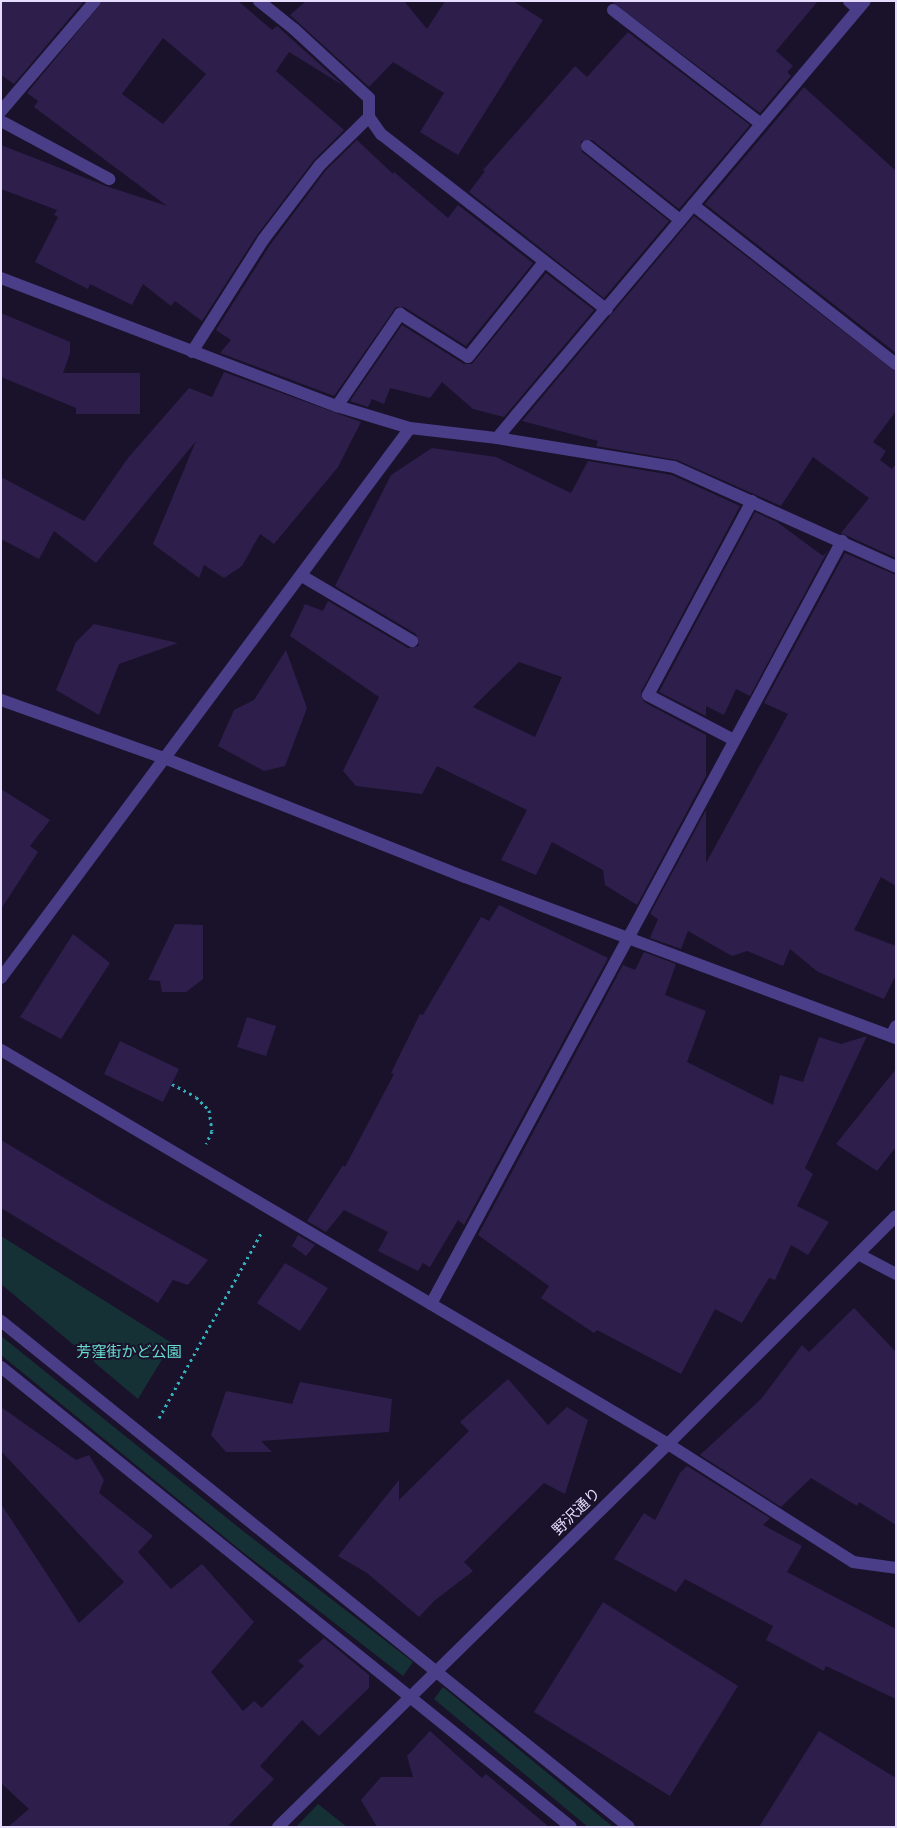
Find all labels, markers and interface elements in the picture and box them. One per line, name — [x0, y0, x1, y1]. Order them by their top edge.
park label: 芳窪街かど公園 — [77, 1343, 181, 1361]
street label: 野沢通り — [548, 1484, 604, 1538]

